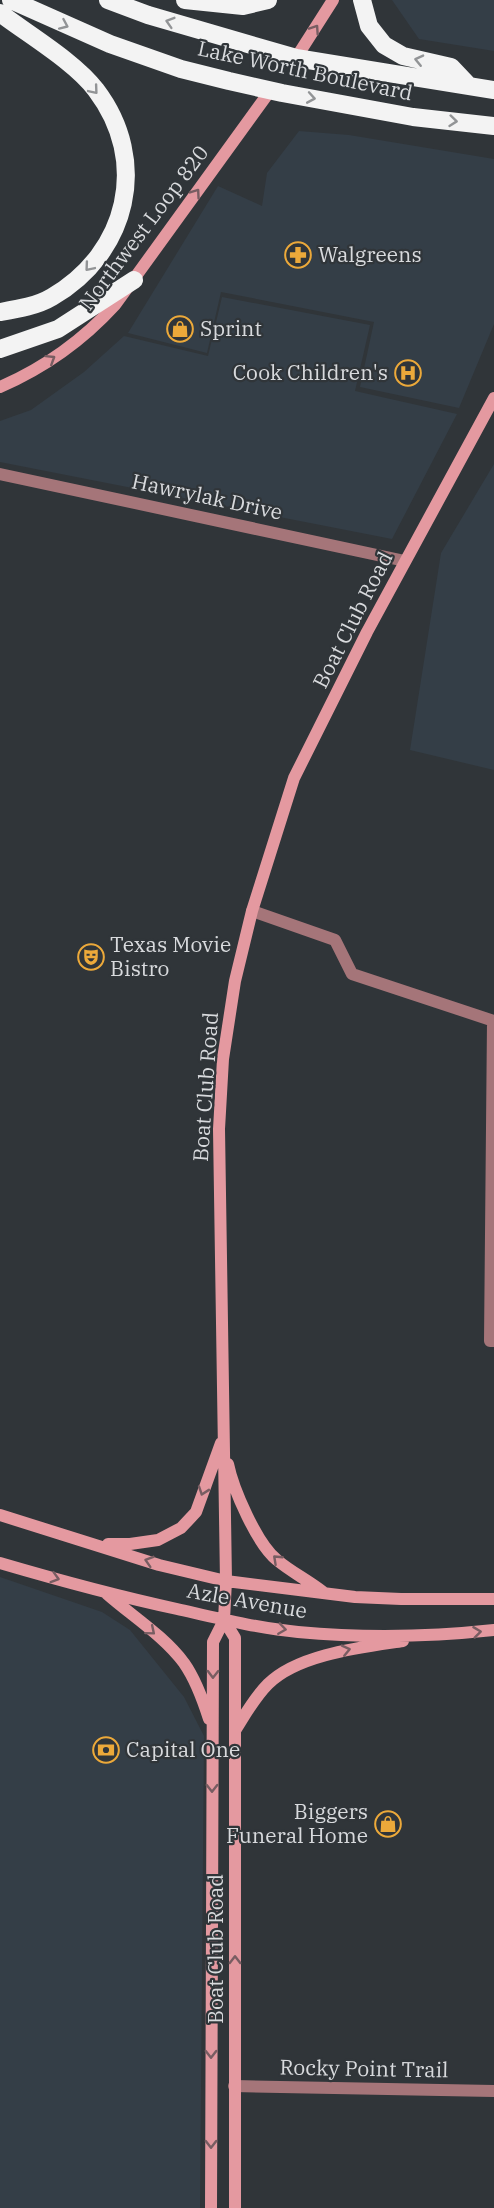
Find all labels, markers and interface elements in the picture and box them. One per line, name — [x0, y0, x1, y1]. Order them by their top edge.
one-way arrow — [165, 17, 176, 29]
one-way arrow — [58, 18, 69, 30]
one-way arrow — [308, 25, 319, 36]
street label: Lake Worth Boulevard — [195, 34, 415, 107]
one-way arrow — [414, 54, 424, 67]
one-way arrow — [87, 83, 98, 94]
one-way arrow — [306, 92, 315, 104]
one-way arrow — [449, 114, 458, 127]
street label: Northwest Loop 820 — [72, 139, 214, 316]
one-way arrow — [189, 189, 200, 200]
pharmacy icon: Walgreens — [283, 240, 313, 270]
place label: Walgreens — [318, 240, 422, 268]
one-way arrow — [86, 260, 97, 271]
shop icon: Sprint — [165, 314, 195, 344]
place label: Sprint — [200, 314, 262, 342]
one-way arrow — [45, 356, 56, 367]
place label: Cook Children's — [233, 358, 388, 386]
hospital icon: Cook Children's — [393, 358, 423, 388]
street label: Hawrylak Drive — [129, 466, 285, 526]
street label: Boat Club Road — [306, 546, 399, 693]
place label: Texas Movie Bistro — [110, 930, 231, 982]
theatre icon: Texas Movie Bistro — [76, 942, 106, 972]
street label: Boat Club Road — [186, 1011, 224, 1163]
one-way arrow — [198, 1485, 211, 1496]
one-way arrow — [273, 1555, 283, 1566]
one-way arrow — [144, 1556, 155, 1568]
one-way arrow — [50, 1571, 60, 1584]
street label: Azle Avenue — [185, 1576, 310, 1624]
one-way arrow — [278, 1623, 287, 1635]
one-way arrow — [144, 1624, 155, 1635]
one-way arrow — [472, 1626, 481, 1638]
one-way arrow — [341, 1645, 351, 1658]
one-way arrow — [207, 1669, 219, 1678]
bank icon: Capital One — [91, 1735, 121, 1765]
place label: Capital One — [126, 1735, 240, 1763]
one-way arrow — [206, 1784, 218, 1793]
place label: Biggers Funeral Home — [226, 1797, 368, 1849]
shop icon: Biggers Funeral Home — [373, 1809, 403, 1839]
street label: Boat Club Road — [201, 1874, 229, 2024]
one-way arrow — [229, 1956, 241, 1965]
one-way arrow — [205, 2050, 217, 2059]
street label: Rocky Point Trail — [279, 2053, 449, 2083]
one-way arrow — [205, 2140, 217, 2149]

